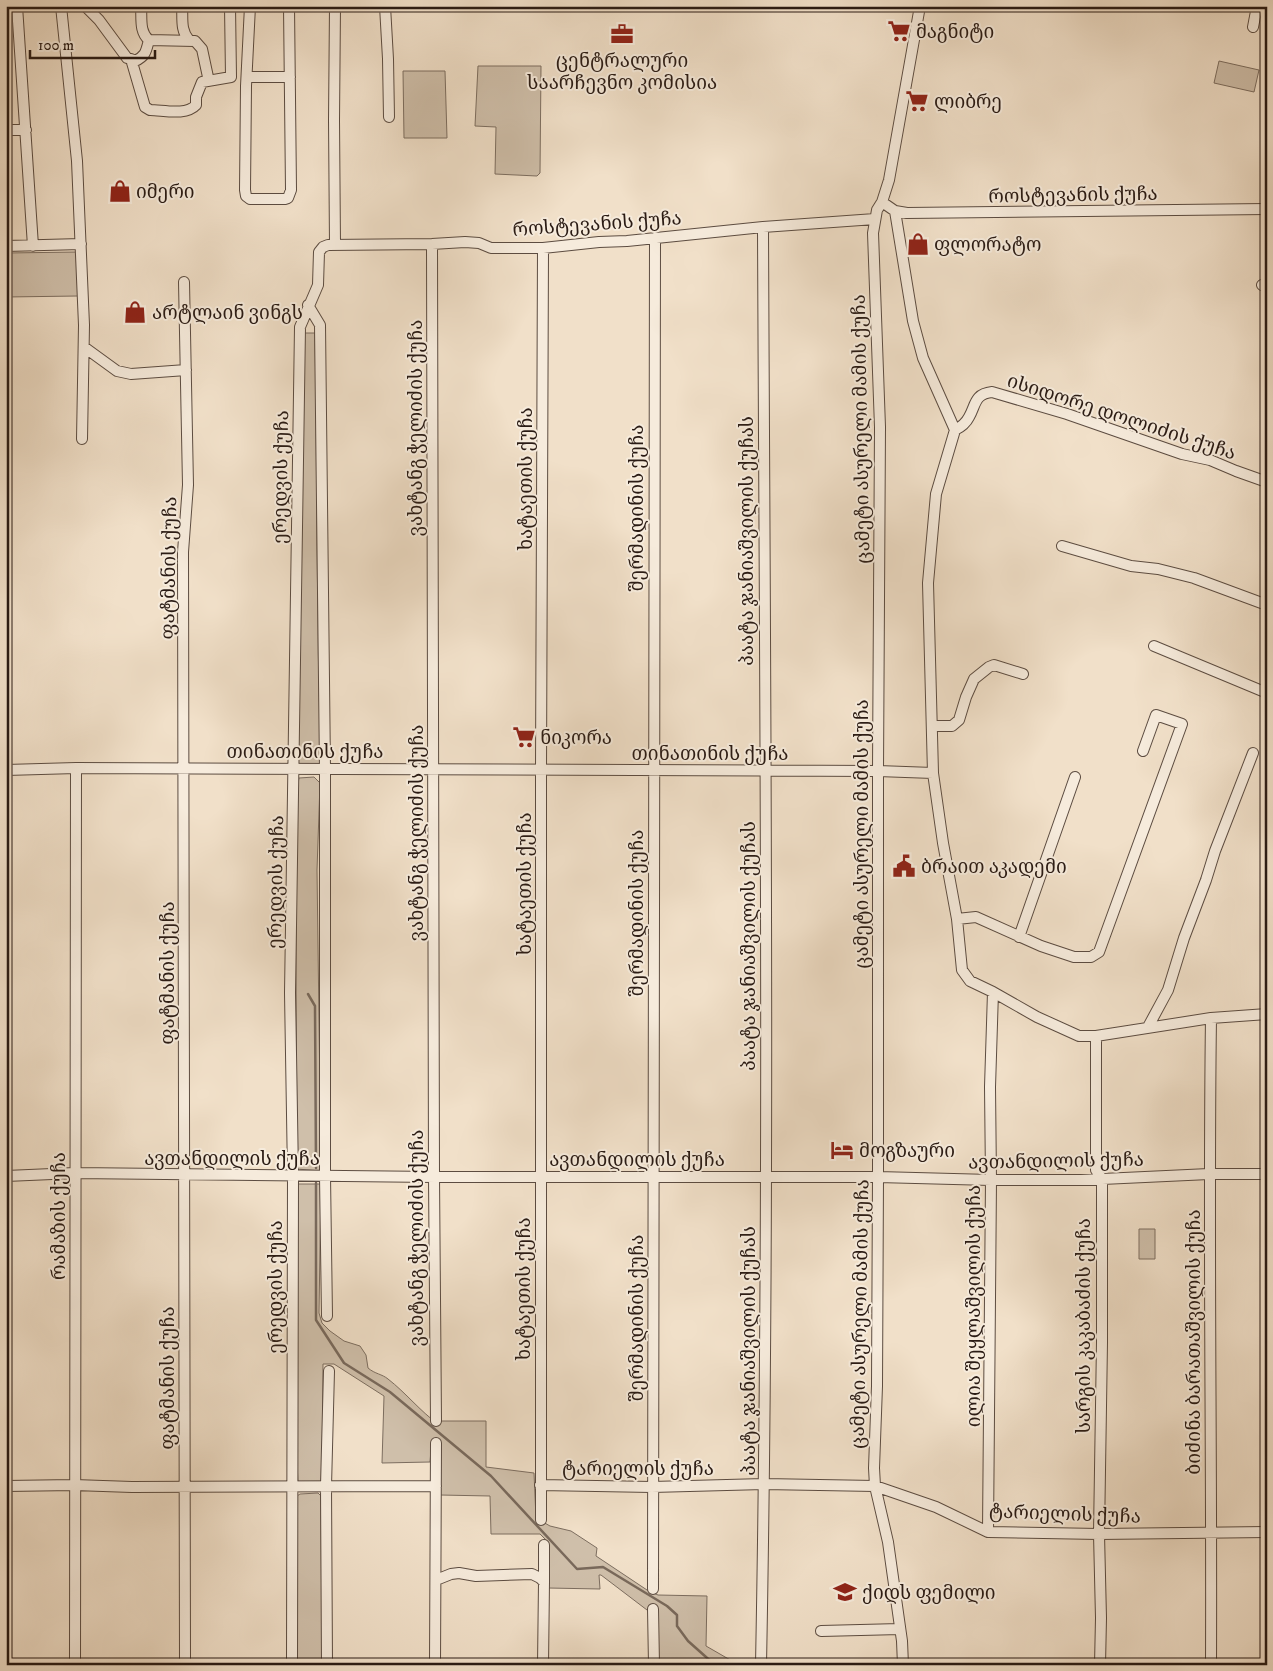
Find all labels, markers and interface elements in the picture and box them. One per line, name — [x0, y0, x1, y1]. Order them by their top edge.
supermarket icon: მაგნიტი — [886, 18, 912, 44]
office icon: ცენტრალური საარჩევნო კომისია — [609, 21, 635, 47]
place label: მაგნიტი — [916, 21, 994, 44]
scale bar — [30, 28, 155, 60]
text: 100 m — [38, 36, 74, 55]
place label: ცენტრალური საარჩევნო კომისია — [527, 50, 717, 95]
supermarket icon: ლიბრე — [904, 88, 930, 114]
place label: ლიბრე — [934, 91, 1002, 114]
shop icon: იმერი — [107, 178, 133, 204]
place label: იმერი — [136, 181, 195, 204]
street label: როსტევანის ქუჩა — [988, 183, 1158, 208]
street label: როსტევანის ქუჩა — [512, 207, 682, 242]
shop icon: ფლორატო — [905, 231, 931, 257]
place label: ფლორატო — [934, 234, 1041, 257]
street label: ცამეტი ასურელი მამის ქუჩა — [848, 294, 875, 564]
shop icon: არტლაინ ვინგს — [122, 299, 148, 325]
place label: არტლაინ ვინგს — [152, 302, 303, 325]
street label: ვახტანგ ჭელიძის ქუჩა — [405, 320, 428, 536]
street label: ისიდორე დოლიძის ქუჩა — [1004, 370, 1239, 465]
street label: ხატაეთის ქუჩა — [515, 407, 538, 551]
street label: ერედვის ქუჩა — [269, 410, 294, 544]
street label: პაატა ჯანიაშვილის ქუჩას — [736, 416, 759, 666]
street label: შერმადინის ქუჩა — [626, 425, 649, 591]
street label: ფატმანის ქუჩა — [157, 496, 182, 640]
street label: ცამეტი ასურელი მამის ქუჩა — [851, 699, 874, 969]
supermarket icon: ნიკორა — [511, 724, 537, 750]
street label: ვახტანგ ჭელიძის ქუჩა — [406, 725, 429, 941]
place label: ნიკორა — [540, 727, 612, 750]
street label: თინათინის ქუჩა — [227, 741, 383, 764]
street label: თინათინის ქუჩა — [632, 743, 788, 766]
street label: ხატაეთის ქუჩა — [514, 812, 537, 956]
street label: ერედვის ქუჩა — [264, 815, 289, 949]
street label: პაატა ჯანიაშვილის ქუჩას — [738, 821, 761, 1071]
street label: შერმადინის ქუჩა — [626, 830, 649, 996]
public building icon: ბრაით აკადემი — [891, 853, 917, 879]
place label: ბრაით აკადემი — [921, 856, 1067, 879]
street label: ფატმანის ქუჩა — [157, 901, 180, 1045]
street label: ვახტანგ ჭელიძის ქუჩა — [406, 1130, 429, 1346]
hotel icon: მოგზაური — [829, 1137, 855, 1163]
place label: მოგზაური — [859, 1140, 955, 1163]
street label: ავთანდილის ქუჩა — [144, 1148, 320, 1171]
street label: ავთანდილის ქუჩა — [968, 1148, 1144, 1175]
street label: ავთანდილის ქუჩა — [549, 1149, 725, 1172]
street label: რამაზის ქუჩა — [48, 1152, 71, 1280]
street label: ცამეტი ასურელი მამის ქუჩა — [847, 1179, 874, 1449]
street label: ილია შეყლაშვილის ქუჩა — [963, 1185, 986, 1427]
street label: ბიძინა ბარათაშვილის ქუჩა — [1183, 1209, 1206, 1475]
street label: ხატაეთის ქუჩა — [513, 1217, 536, 1361]
street label: სარგის კაკაბაძის ქუჩა — [1073, 1218, 1096, 1434]
street label: ერედვის ქუჩა — [265, 1220, 288, 1354]
street label: პაატა ჯანიაშვილის ქუჩას — [738, 1226, 761, 1476]
street label: შერმადინის ქუჩა — [626, 1235, 649, 1401]
street label: ფატმანის ქუჩა — [157, 1306, 180, 1450]
street label: ტარიელის ქუჩა — [562, 1458, 714, 1481]
street label: ტარიელის ქუჩა — [989, 1500, 1141, 1529]
school or university icon: ქიდს ფემილი — [832, 1579, 858, 1605]
place label: ქიდს ფემილი — [862, 1582, 996, 1605]

